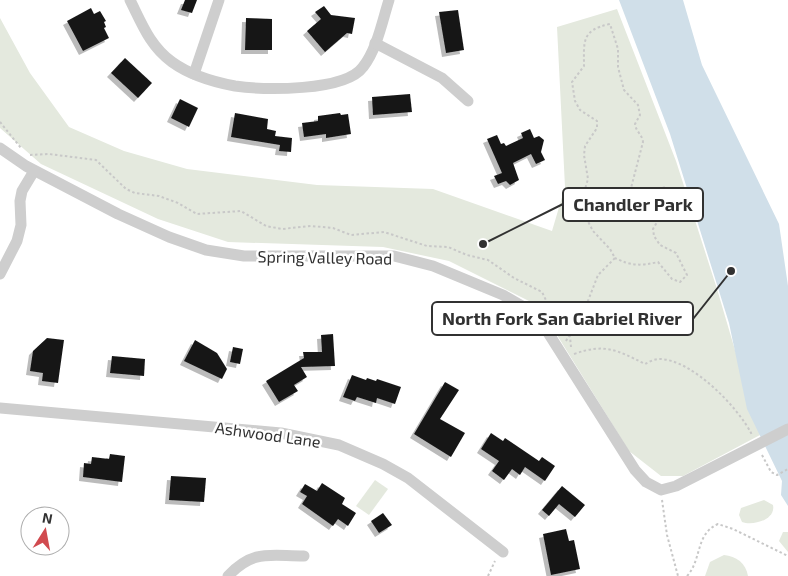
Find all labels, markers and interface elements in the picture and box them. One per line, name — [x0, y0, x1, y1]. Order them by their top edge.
callout: Chandler Park — [563, 188, 703, 221]
text: Chandler Park — [573, 193, 693, 215]
street label: Spring Valley Road — [257, 246, 393, 268]
callout: North Fork San Gabriel River — [432, 302, 693, 335]
text: North Fork San Gabriel River — [442, 307, 682, 329]
street label: Ashwood Lane — [214, 417, 322, 451]
north arrow — [20, 506, 70, 556]
text: N — [41, 508, 54, 527]

